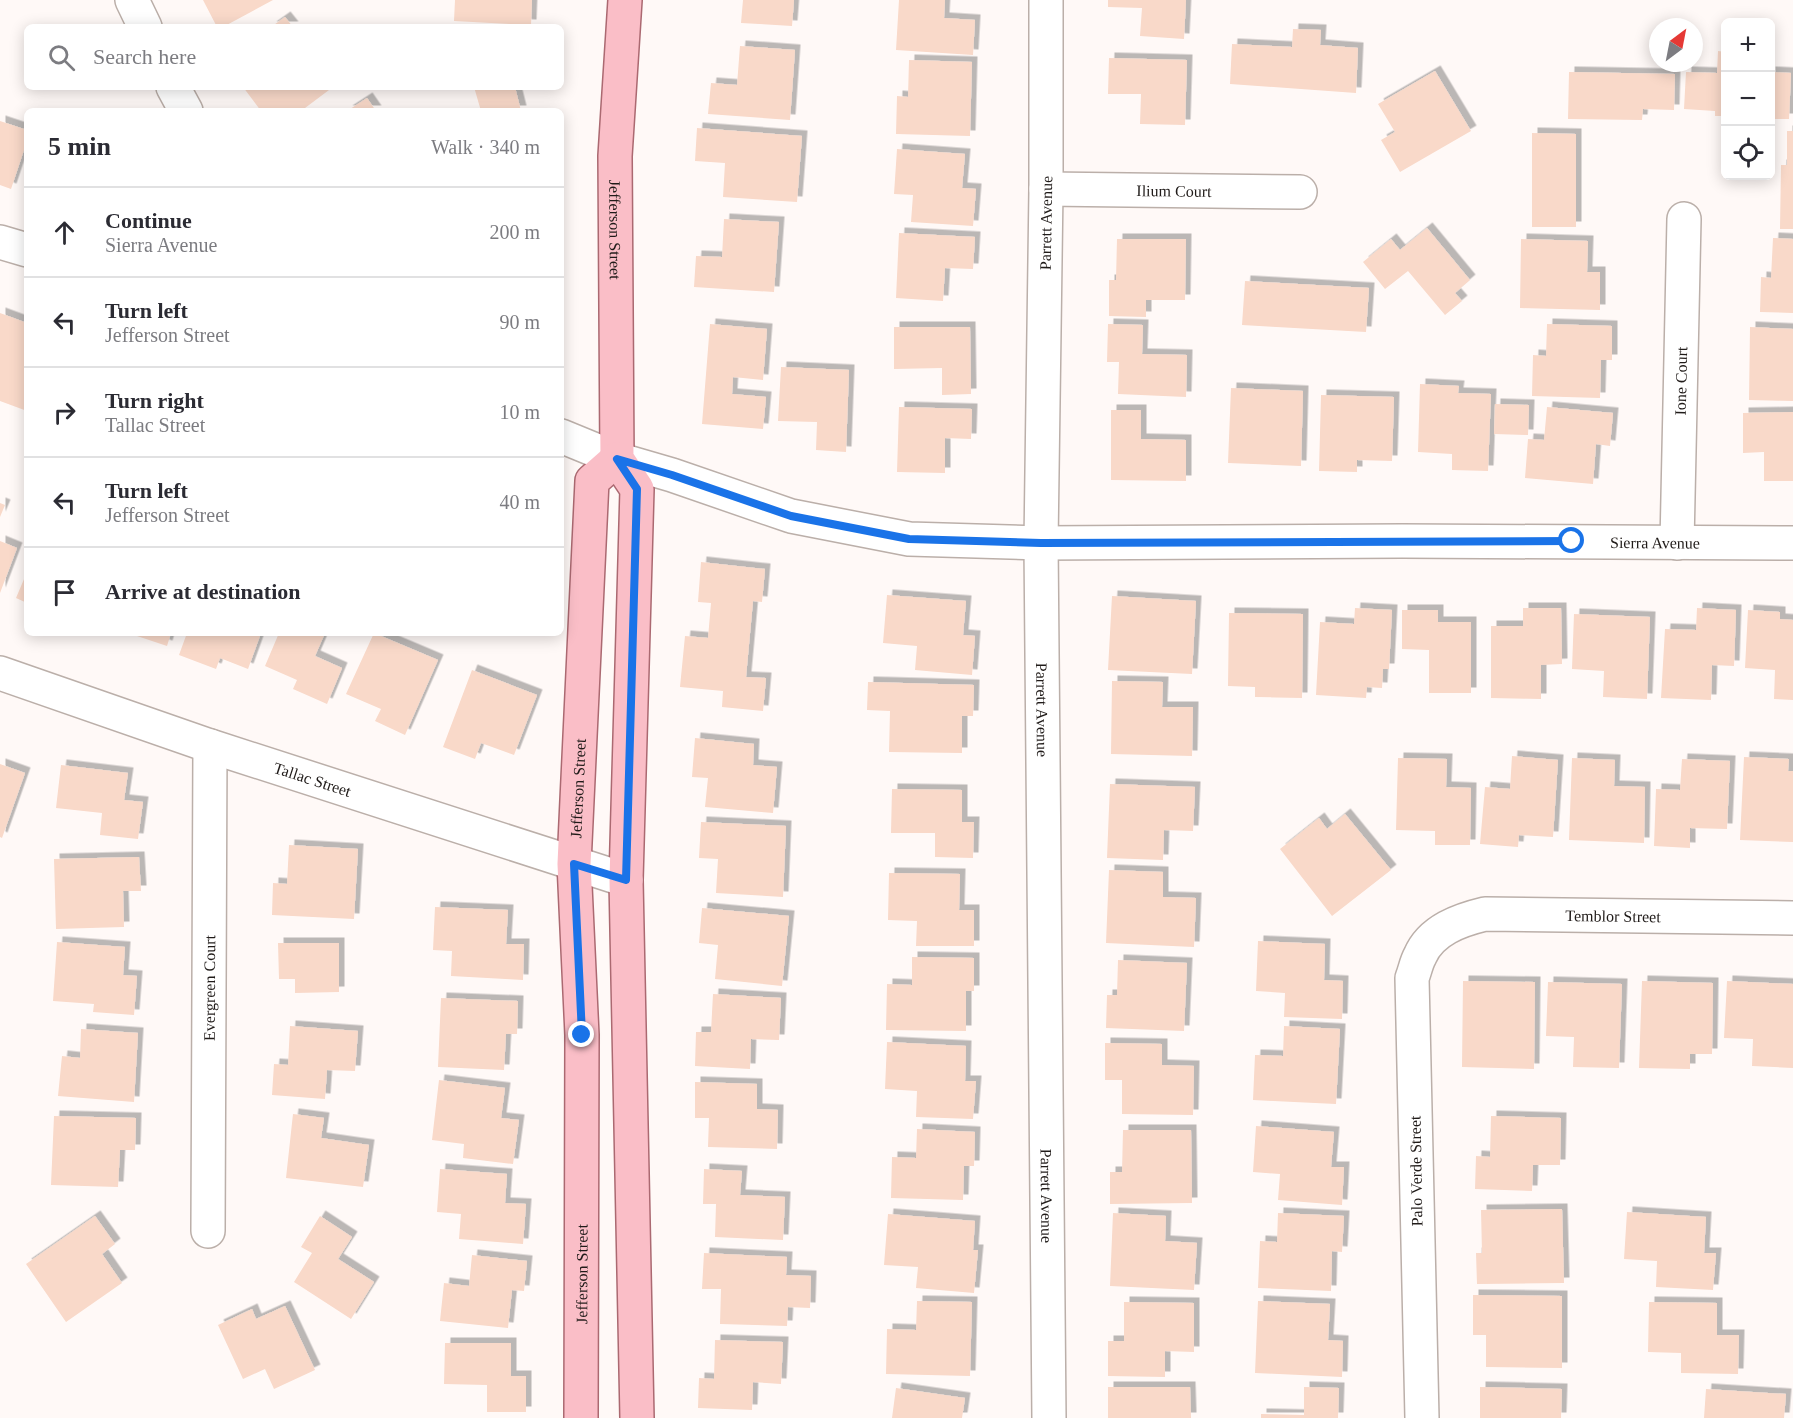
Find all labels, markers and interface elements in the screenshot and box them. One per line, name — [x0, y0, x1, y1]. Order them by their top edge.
north arrow — [1649, 18, 1703, 72]
map controls — [1721, 18, 1775, 180]
button: + — [1721, 18, 1775, 72]
search box — [24, 24, 564, 90]
icon: search — [45, 41, 78, 74]
text: Search here — [93, 44, 196, 69]
button: − — [1721, 72, 1775, 126]
button: locate — [1721, 126, 1775, 180]
text: 5 min — [48, 132, 111, 161]
text: Walk · 340 m — [431, 136, 540, 158]
street label: Parrett Avenue — [1037, 176, 1055, 270]
street label: Jefferson Street — [607, 180, 624, 280]
street label: Ilium Court — [1136, 182, 1212, 199]
text: Continue — [105, 208, 192, 233]
icon: ahead — [48, 216, 81, 249]
text: 200 m — [489, 221, 540, 243]
text: Sierra Avenue — [105, 234, 217, 256]
text: Turn left — [105, 298, 188, 323]
icon: left — [48, 306, 81, 339]
text: 90 m — [499, 311, 540, 333]
text: Jefferson Street — [105, 324, 230, 346]
street label: Ione Court — [1671, 346, 1690, 416]
text: Turn right — [105, 388, 204, 413]
icon: right — [48, 396, 81, 429]
text: 10 m — [499, 401, 540, 423]
text: Tallac Street — [105, 414, 205, 436]
text: Turn left — [105, 478, 188, 503]
icon: left — [48, 486, 81, 519]
text: 40 m — [499, 491, 540, 513]
text: Jefferson Street — [105, 504, 230, 526]
route start — [1558, 527, 1584, 553]
street label: Sierra Avenue — [1610, 534, 1700, 551]
icon: arrive — [48, 576, 81, 609]
text: Arrive at destination — [105, 579, 301, 604]
street label: Parrett Avenue — [1034, 663, 1051, 757]
street label: Jefferson Street — [567, 738, 588, 838]
street label: Tallac Street — [272, 759, 354, 800]
street label: Temblor Street — [1565, 907, 1661, 925]
street label: Evergreen Court — [200, 934, 218, 1041]
route end — [568, 1021, 594, 1047]
street label: Palo Verde Street — [1407, 1115, 1425, 1227]
street label: Parrett Avenue — [1038, 1149, 1056, 1243]
street label: Jefferson Street — [573, 1224, 590, 1324]

